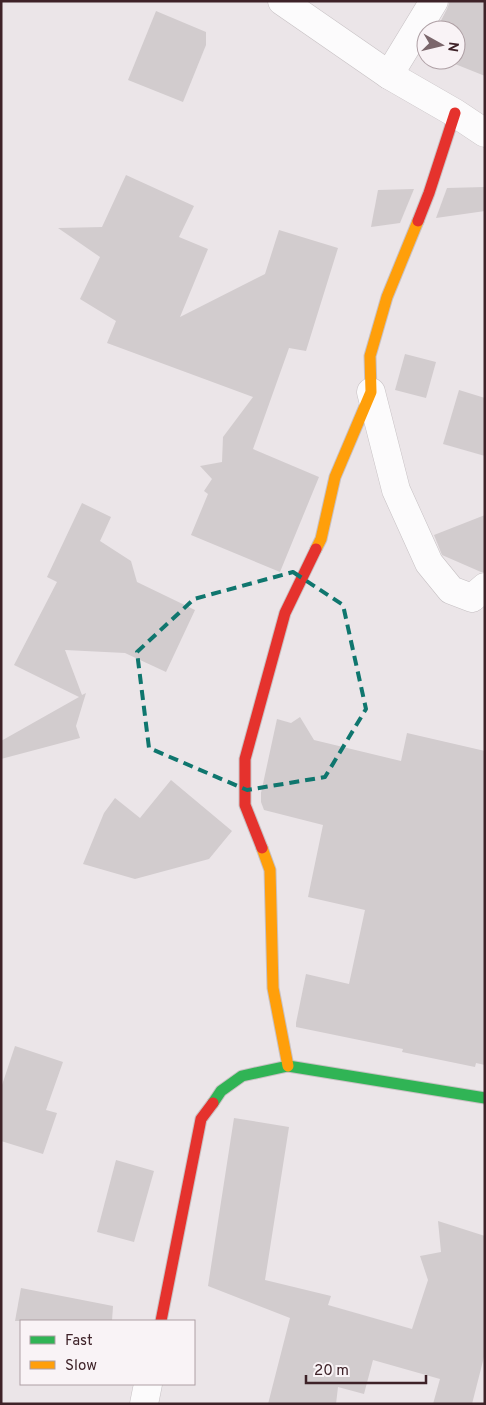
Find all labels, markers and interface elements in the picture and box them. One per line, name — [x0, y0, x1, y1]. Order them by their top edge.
north arrow — [416, 20, 466, 70]
text: N — [443, 40, 462, 53]
legend — [20, 1320, 195, 1385]
text: Fast — [65, 1332, 93, 1351]
scale bar — [306, 1352, 426, 1384]
text: Slow — [65, 1357, 97, 1376]
text: 20 m — [314, 1362, 349, 1381]

